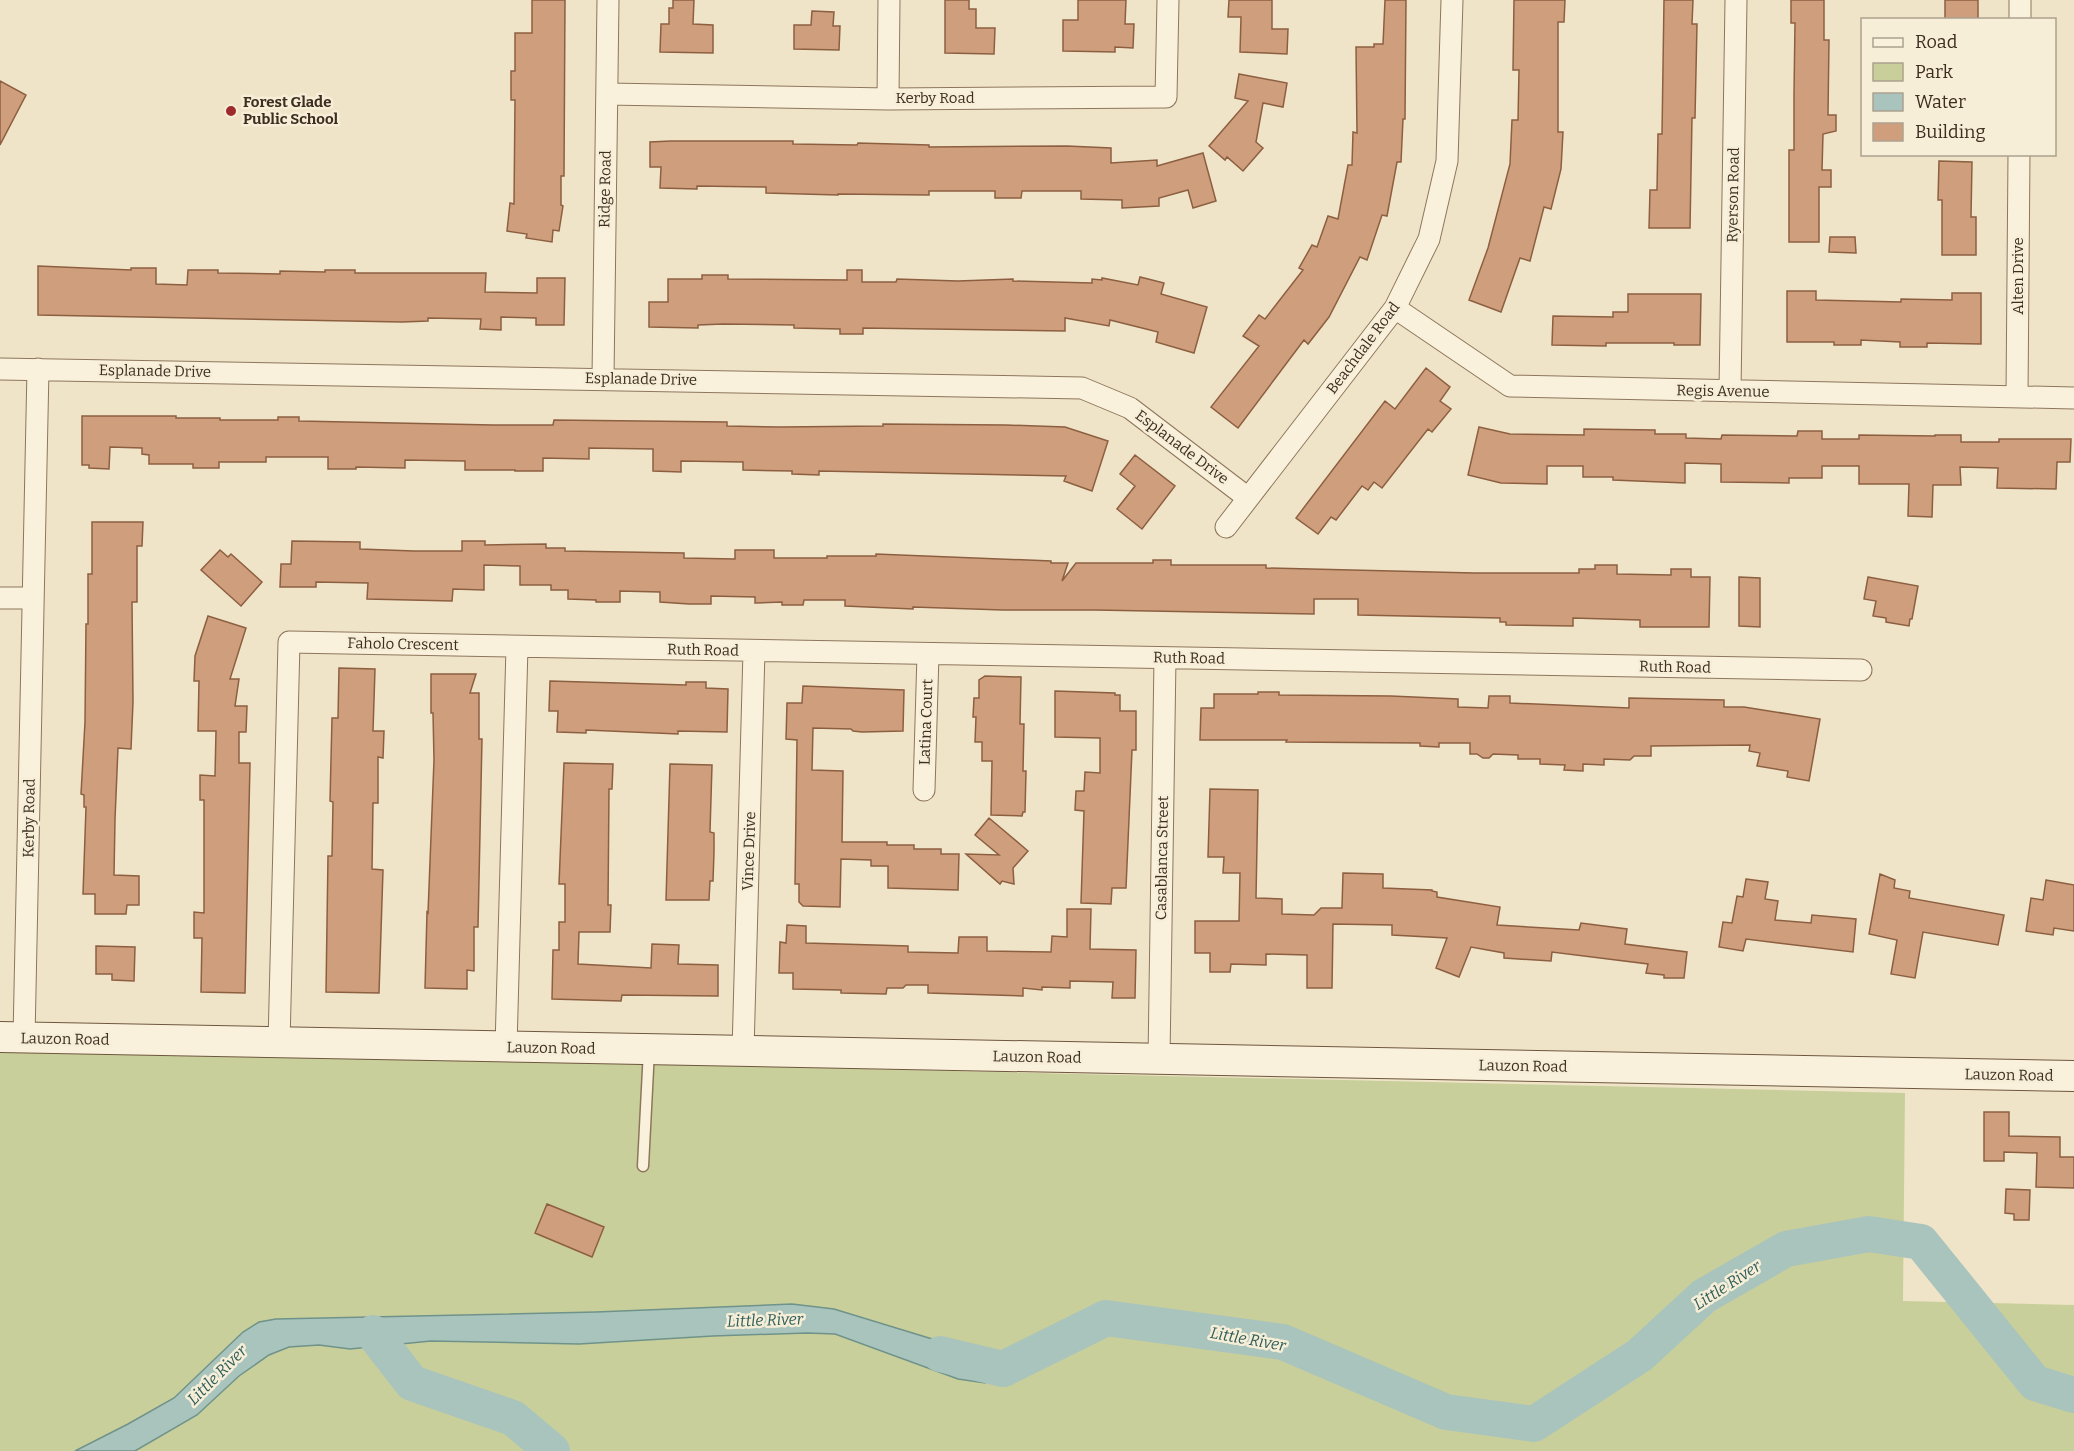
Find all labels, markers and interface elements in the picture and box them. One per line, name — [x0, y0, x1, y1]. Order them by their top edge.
legend — [1861, 18, 2056, 156]
text: Road — [1915, 31, 1958, 53]
text: Park — [1915, 61, 1954, 83]
street label: Kerby Road — [895, 89, 975, 107]
text: Water — [1915, 91, 1966, 113]
place label: Forest Glade Public School — [243, 93, 339, 128]
marker: Forest Glade Public School — [224, 104, 238, 118]
text: Building — [1915, 121, 1986, 143]
street label: Ryerson Road — [1723, 147, 1743, 243]
street label: Ridge Road — [595, 150, 615, 228]
street label: Alten Drive — [2009, 237, 2027, 315]
street label: Beachdale Road — [1323, 298, 1403, 397]
street label: Esplanade Drive — [99, 361, 211, 381]
street label: Esplanade Drive — [585, 369, 697, 389]
street label: Regis Avenue — [1676, 381, 1770, 401]
street label: Esplanade Drive — [1132, 406, 1232, 488]
street label: Faholo Crescent — [347, 634, 459, 654]
street label: Ruth Road — [667, 640, 739, 660]
street label: Ruth Road — [1153, 648, 1225, 668]
street label: Ruth Road — [1639, 657, 1711, 677]
street label: Latina Court — [916, 678, 937, 765]
street label: Kerby Road — [19, 778, 39, 858]
street label: Casablanca Street — [1152, 795, 1172, 920]
street label: Vince Drive — [739, 811, 759, 891]
street label: Lauzon Road — [20, 1029, 110, 1049]
street label: Lauzon Road — [506, 1038, 596, 1058]
street label: Lauzon Road — [992, 1047, 1082, 1067]
street label: Lauzon Road — [1478, 1056, 1568, 1076]
street label: Lauzon Road — [1964, 1065, 2054, 1085]
water label: Little River — [1690, 1255, 1765, 1314]
water label: Little River — [727, 1309, 805, 1331]
water label: Little River — [1209, 1323, 1289, 1355]
water label: Little River — [183, 1340, 252, 1409]

